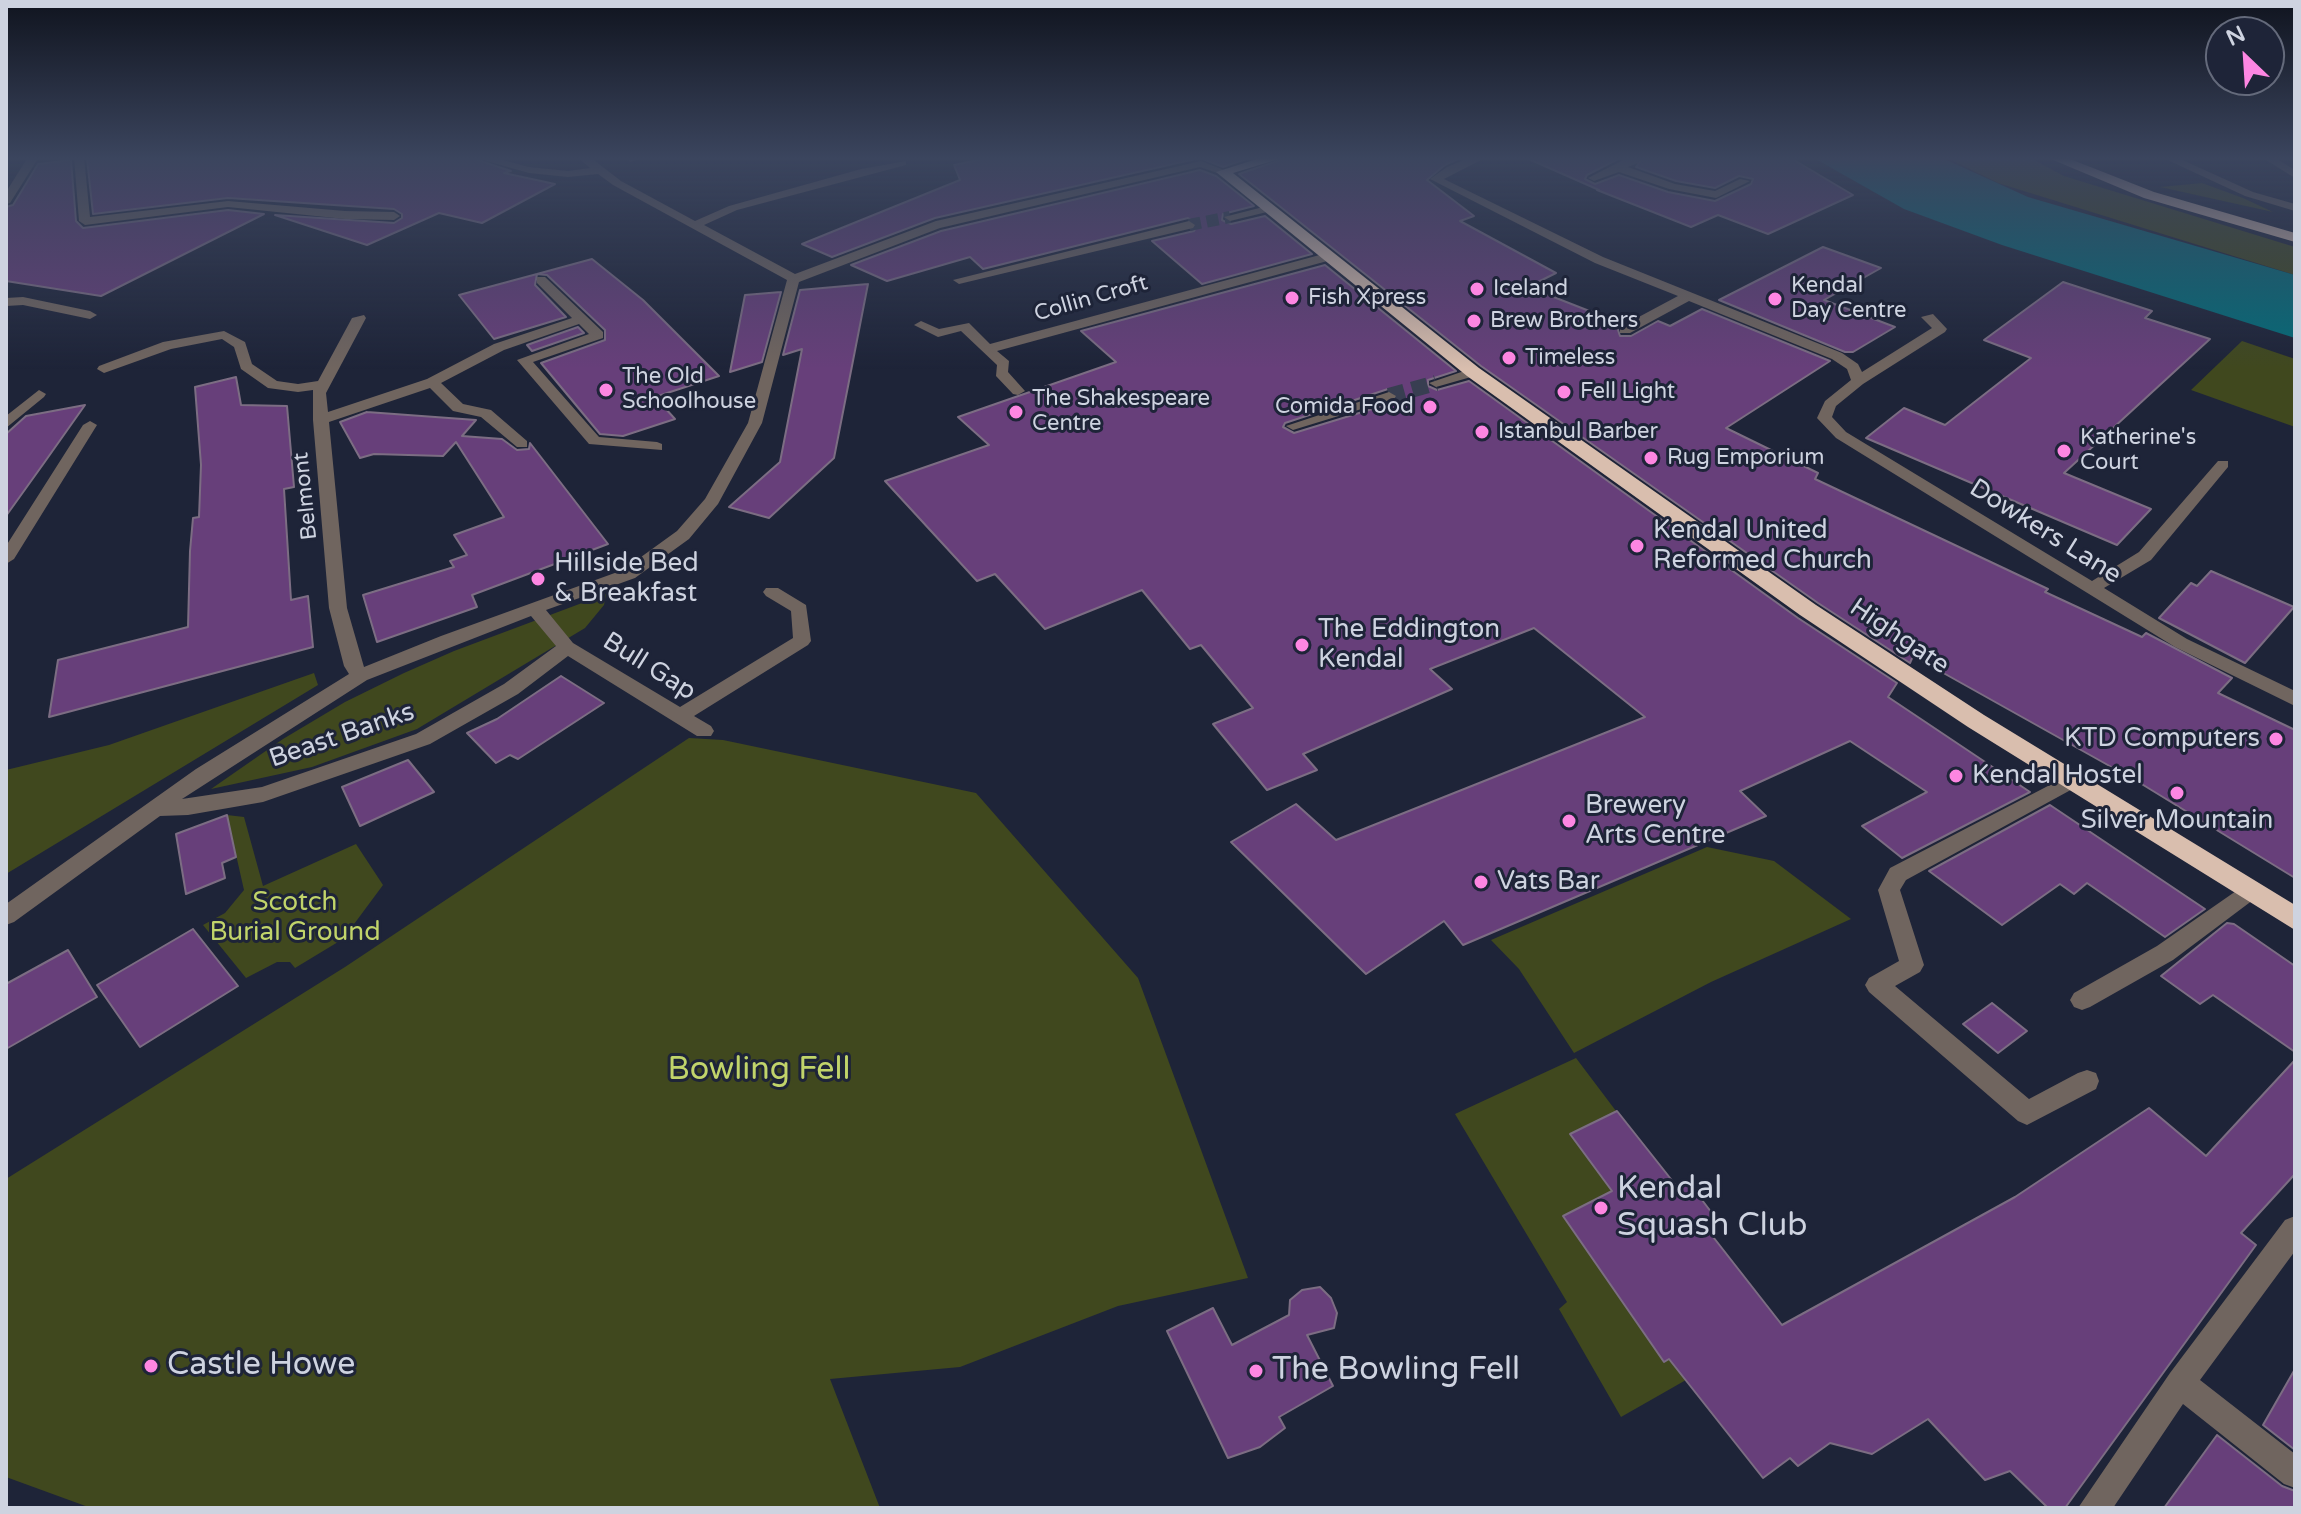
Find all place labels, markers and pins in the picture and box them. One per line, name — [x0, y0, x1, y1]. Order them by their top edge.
place label: Kendal Day Centre — [1791, 273, 1906, 324]
place label: Iceland — [1493, 276, 1568, 302]
marker: Iceland — [1468, 280, 1486, 298]
place label: Fish Xpress — [1308, 285, 1426, 311]
marker: Fish Xpress — [1283, 289, 1301, 307]
marker: Kendal Day Centre — [1766, 290, 1784, 308]
place label: Brew Brothers — [1490, 308, 1638, 334]
marker: Brew Brothers — [1465, 312, 1483, 330]
place label: Timeless — [1525, 345, 1615, 371]
marker: Timeless — [1500, 349, 1518, 367]
place label: The Old Schoolhouse — [622, 364, 756, 416]
place label: Fell Light — [1580, 379, 1675, 405]
marker: The Old Schoolhouse — [597, 381, 615, 399]
marker: Fell Light — [1555, 383, 1573, 401]
place label: The Shakespeare Centre — [1032, 386, 1210, 438]
place label: Comida Food — [1275, 394, 1414, 420]
marker: Comida Food — [1421, 398, 1439, 416]
marker: The Shakespeare Centre — [1007, 403, 1025, 421]
place label: Istanbul Barber — [1498, 419, 1658, 445]
marker: Istanbul Barber — [1473, 423, 1491, 441]
place label: Katherine's Court — [2080, 425, 2196, 476]
marker: Katherine's Court — [2055, 442, 2073, 460]
place label: Rug Emporium — [1667, 445, 1824, 471]
marker: Rug Emporium — [1642, 449, 1660, 467]
place label: Kendal United Reformed Church — [1653, 515, 1872, 576]
marker: Kendal United Reformed Church — [1628, 537, 1646, 555]
place label: Hillside Bed & Breakfast — [554, 548, 699, 610]
marker: Hillside Bed & Breakfast — [529, 570, 547, 588]
place label: The Eddington Kendal — [1318, 614, 1500, 676]
marker: The Eddington Kendal — [1293, 636, 1311, 654]
place label: KTD Computers — [2064, 723, 2260, 755]
marker: KTD Computers — [2267, 730, 2285, 748]
place label: Kendal Hostel — [1972, 760, 2143, 792]
marker: Kendal Hostel — [1947, 767, 1965, 785]
marker: Silver Mountain — [2168, 784, 2186, 802]
place label: Brewery Arts Centre — [1585, 790, 1725, 852]
place label: Silver Mountain — [2081, 805, 2273, 837]
marker: Brewery Arts Centre — [1560, 812, 1578, 830]
place label: Vats Bar — [1497, 866, 1600, 898]
marker: Vats Bar — [1472, 873, 1490, 891]
place label: Kendal Squash Club — [1617, 1171, 1807, 1246]
marker: Kendal Squash Club — [1592, 1199, 1610, 1217]
place label: Castle Howe — [167, 1347, 355, 1385]
place label: The Bowling Fell — [1272, 1352, 1520, 1390]
marker: Castle Howe — [142, 1357, 160, 1375]
marker: The Bowling Fell — [1247, 1362, 1265, 1380]

